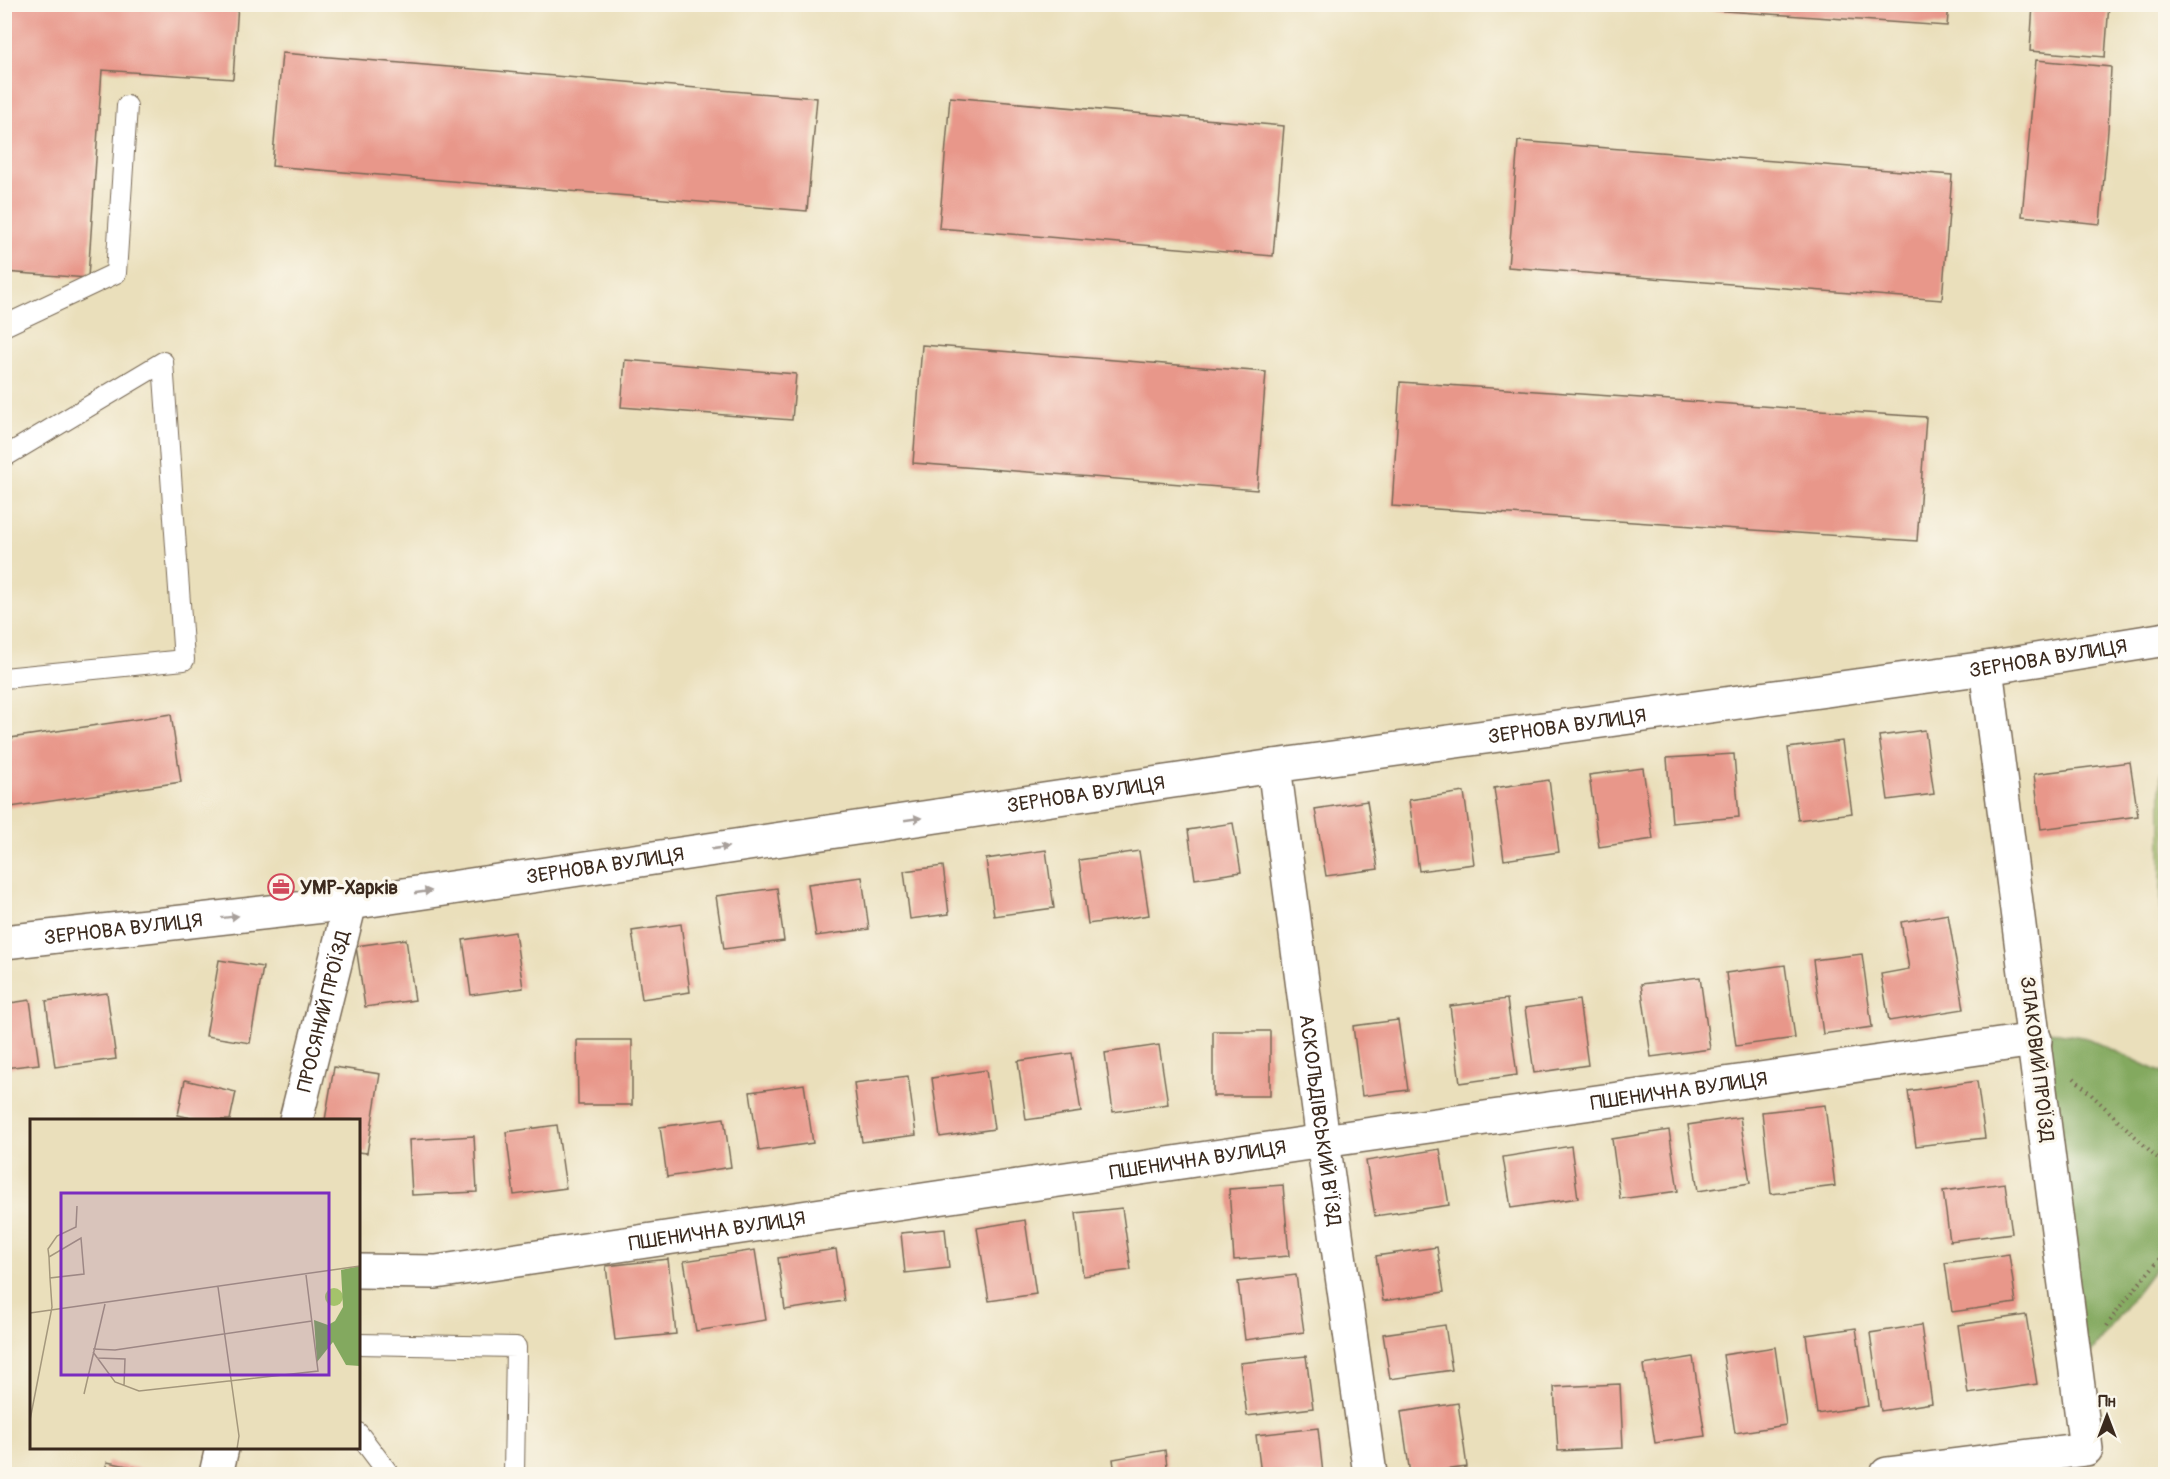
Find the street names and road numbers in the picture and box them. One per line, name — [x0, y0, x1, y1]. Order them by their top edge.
street label: ЗЕРНОВА ВУЛИЦЯ — [1968, 633, 2129, 683]
street label: ЗЕРНОВА ВУЛИЦЯ — [1486, 702, 1648, 749]
street label: ЗЕРНОВА ВУЛИЦЯ — [1005, 770, 1166, 818]
street label: ЗЕРНОВА ВУЛИЦЯ — [524, 841, 686, 889]
street label: ЗЕРНОВА ВУЛИЦЯ — [43, 907, 204, 950]
street label: ПРОСЯНИЙ ПРОЇЗД — [291, 927, 355, 1095]
street label: ЗЛАКОВИЙ ПРОЇЗД — [2014, 975, 2060, 1144]
street label: АСКОЛЬДІВСЬКИЙ В'ЇЗД — [1294, 1013, 1347, 1228]
street label: ПШЕНИЧНА ВУЛИЦЯ — [1589, 1066, 1769, 1115]
street label: ПШЕНИЧНА ВУЛИЦЯ — [1108, 1134, 1288, 1185]
street label: ПШЕНИЧНА ВУЛИЦЯ — [627, 1205, 807, 1256]

